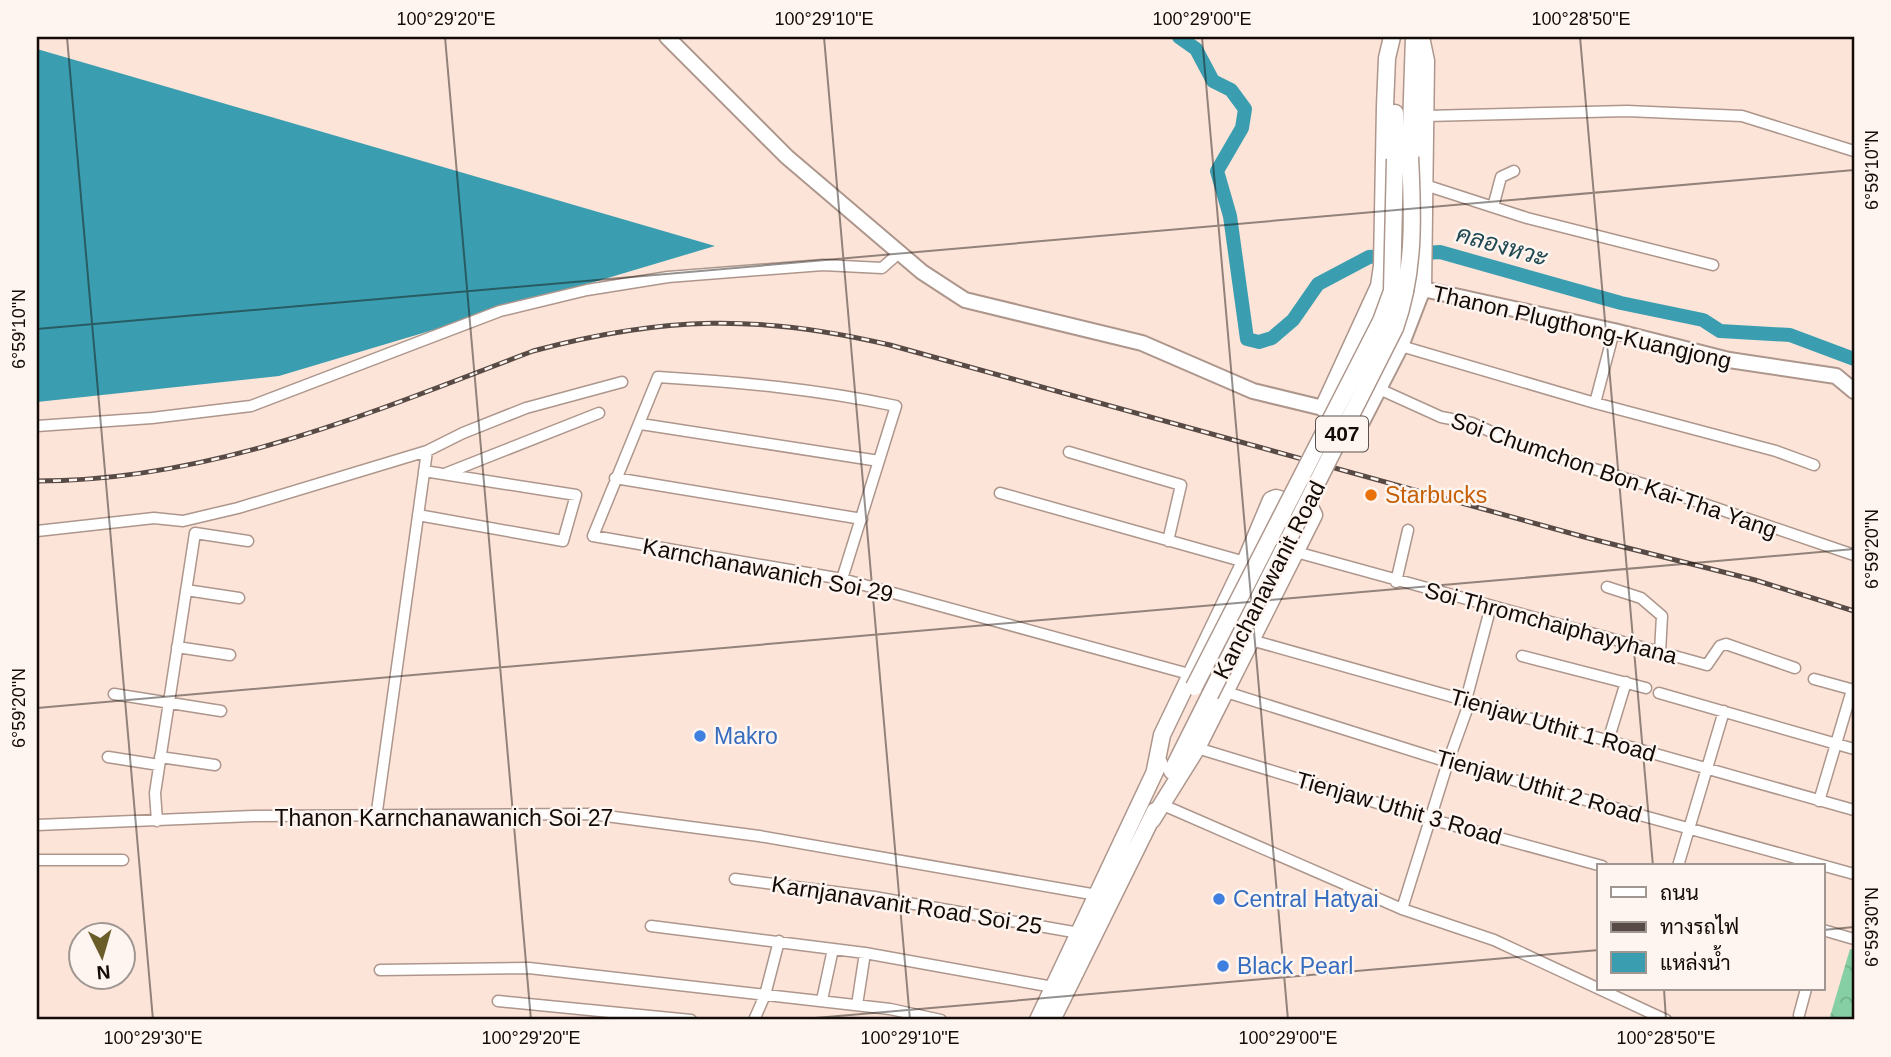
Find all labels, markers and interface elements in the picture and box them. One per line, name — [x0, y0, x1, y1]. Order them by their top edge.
text: 100°29'20"E — [396, 9, 496, 29]
text: 100°29'10"E — [774, 9, 874, 29]
text: 100°29'00"E — [1152, 9, 1252, 29]
text: 100°28'50"E — [1531, 9, 1631, 29]
text: 6°59'10"N — [1862, 130, 1882, 210]
water label: คลองหวะ — [1453, 220, 1551, 271]
street label: Thanon Plugthong-Kuangjong — [1430, 280, 1734, 374]
text: 6°59'10"N — [9, 289, 29, 369]
street label: Soi Chumchon Bon Kai-Tha Yang — [1448, 407, 1780, 543]
road number: 407 — [1316, 416, 1368, 452]
street label: Kanchanawanit Road — [1208, 477, 1330, 683]
place label: Starbucks — [1385, 482, 1487, 508]
marker: Starbucks — [1363, 487, 1379, 503]
text: 6°59'20"N — [1862, 509, 1882, 589]
street label: Karnchanawanich Soi 29 — [641, 533, 895, 607]
street label: Soi Thromchaiphayyhana — [1422, 577, 1680, 669]
text: 6°59'20"N — [9, 668, 29, 748]
street label: Tienjaw Uthit 1 Road — [1447, 683, 1659, 767]
place label: Makro — [714, 723, 778, 749]
marker: Makro — [692, 728, 708, 744]
street label: Tienjaw Uthit 2 Road — [1433, 744, 1645, 828]
street label: Tienjaw Uthit 3 Road — [1293, 766, 1505, 850]
street label: Thanon Karnchanawanich Soi 27 — [275, 805, 613, 831]
legend — [1597, 864, 1825, 990]
street label: Karnjanavanit Road Soi 25 — [770, 871, 1044, 939]
text: ถนน — [1660, 881, 1699, 904]
place label: Central Hatyai — [1233, 886, 1379, 912]
text: 6°59'30"N — [1862, 887, 1882, 967]
marker: Central Hatyai — [1211, 891, 1227, 907]
text: ทางรถไฟ — [1660, 914, 1739, 938]
north arrow — [66, 920, 136, 990]
text: แหล่งน้ำ — [1660, 945, 1731, 974]
place label: Black Pearl — [1237, 953, 1353, 979]
marker: Black Pearl — [1215, 958, 1231, 974]
text: N — [96, 961, 111, 983]
text: 100°29'30"E — [103, 1028, 203, 1048]
text: 100°29'20"E — [481, 1028, 581, 1048]
text: 100°29'10"E — [860, 1028, 960, 1048]
text: 100°29'00"E — [1238, 1028, 1338, 1048]
text: 100°28'50"E — [1616, 1028, 1716, 1048]

